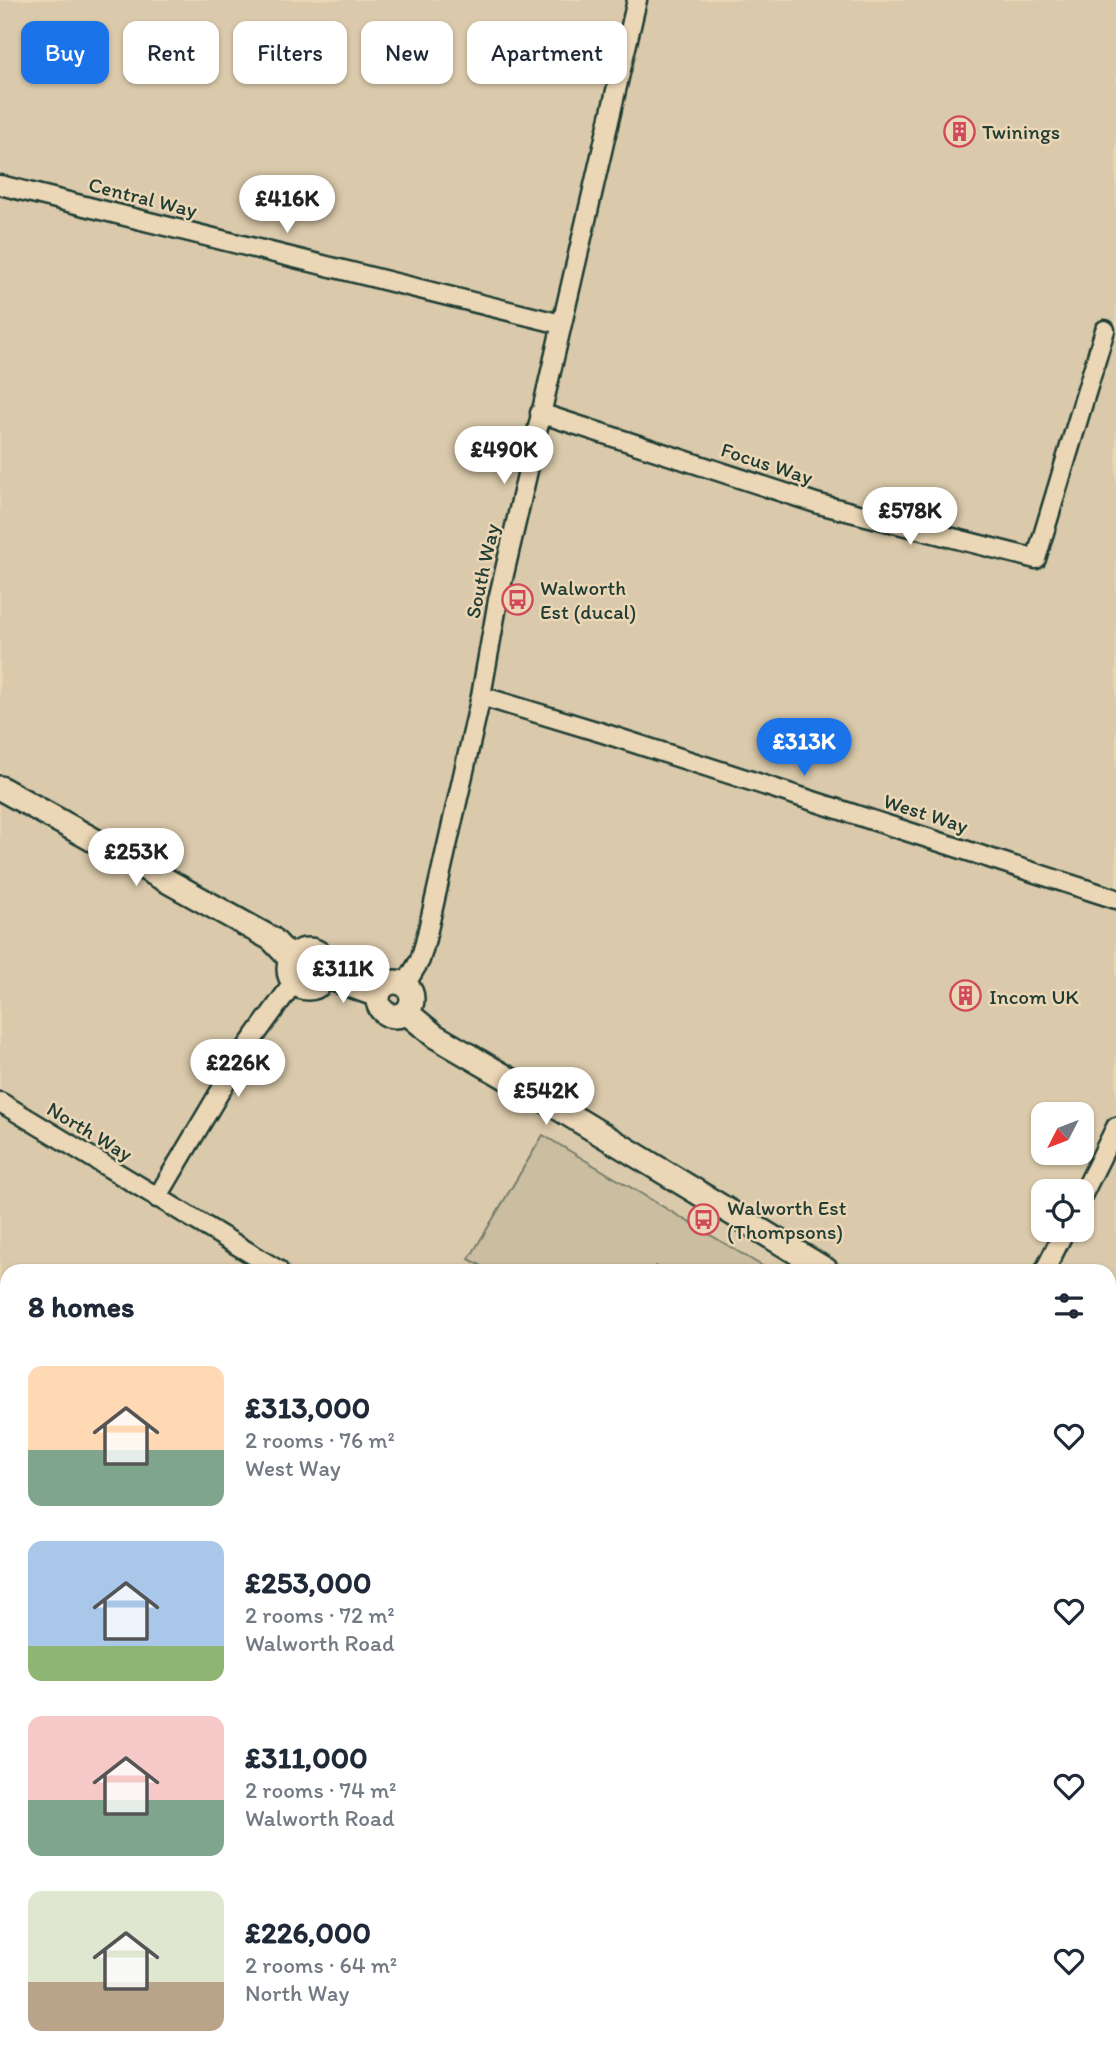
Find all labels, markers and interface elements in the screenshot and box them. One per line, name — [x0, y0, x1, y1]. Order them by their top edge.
chip: Buy — [21, 21, 109, 84]
chip: Rent — [123, 21, 219, 84]
chip: Filters — [233, 21, 347, 84]
chip: New — [361, 21, 453, 84]
chip: Apartment — [467, 21, 627, 84]
building icon: Twinings — [942, 114, 976, 148]
place label: Twinings — [982, 119, 1060, 144]
street label: Central Way — [86, 171, 200, 223]
pin: £416K — [238, 176, 336, 235]
text: £416K — [255, 184, 319, 212]
pin: £490K — [455, 426, 553, 486]
text: £490K — [470, 435, 538, 463]
street label: Focus Way — [718, 436, 816, 490]
pin: £578K — [861, 488, 959, 547]
text: £578K — [878, 496, 942, 524]
street label: South Way — [460, 521, 504, 621]
place label: Walworth Est (ducal) — [540, 575, 636, 624]
bus stop icon: Walworth Est (ducal) — [500, 582, 534, 616]
pin: £313K — [755, 718, 853, 778]
text: £313K — [773, 727, 835, 755]
street label: West Way — [881, 788, 971, 838]
pin: £253K — [87, 828, 185, 888]
text: £253K — [104, 837, 168, 865]
pin: £311K — [294, 946, 392, 1005]
text: £311K — [313, 954, 373, 982]
building icon: Incom UK — [949, 979, 983, 1013]
place label: Incom UK — [989, 984, 1079, 1009]
pin: £226K — [189, 1040, 287, 1099]
text: £226K — [206, 1048, 270, 1076]
pin: £542K — [497, 1068, 595, 1127]
text: £542K — [514, 1076, 579, 1104]
street label: North Way — [43, 1096, 137, 1166]
north arrow — [1031, 1102, 1094, 1166]
map controls — [1031, 1102, 1094, 1242]
button: locate — [1031, 1179, 1094, 1242]
place label: Walworth Est (Thompsons) — [727, 1195, 847, 1244]
bus stop icon: Walworth Est (Thompsons) — [687, 1202, 721, 1236]
icon: filters — [1050, 1287, 1088, 1325]
text: 8 homes — [28, 1288, 135, 1325]
text: £313,000 — [245, 1389, 370, 1426]
icon: home — [84, 1394, 168, 1478]
icon: heart — [1050, 1417, 1088, 1455]
text: 2 rooms · 76 m² — [245, 1426, 395, 1454]
text: West Way — [245, 1454, 341, 1482]
text: £253,000 — [245, 1564, 371, 1601]
icon: home — [84, 1569, 168, 1653]
icon: heart — [1050, 1592, 1088, 1630]
text: 2 rooms · 72 m² — [245, 1601, 395, 1629]
text: Walworth Road — [245, 1629, 394, 1657]
text: £311,000 — [245, 1739, 368, 1776]
icon: home — [84, 1744, 168, 1828]
icon: heart — [1050, 1767, 1088, 1805]
text: 2 rooms · 74 m² — [245, 1776, 397, 1804]
text: Walworth Road — [245, 1804, 394, 1832]
text: £226,000 — [245, 1914, 371, 1951]
icon: home — [84, 1919, 168, 2003]
icon: heart — [1050, 1942, 1088, 1980]
text: 2 rooms · 64 m² — [245, 1951, 397, 1979]
text: North Way — [245, 1979, 349, 2007]

